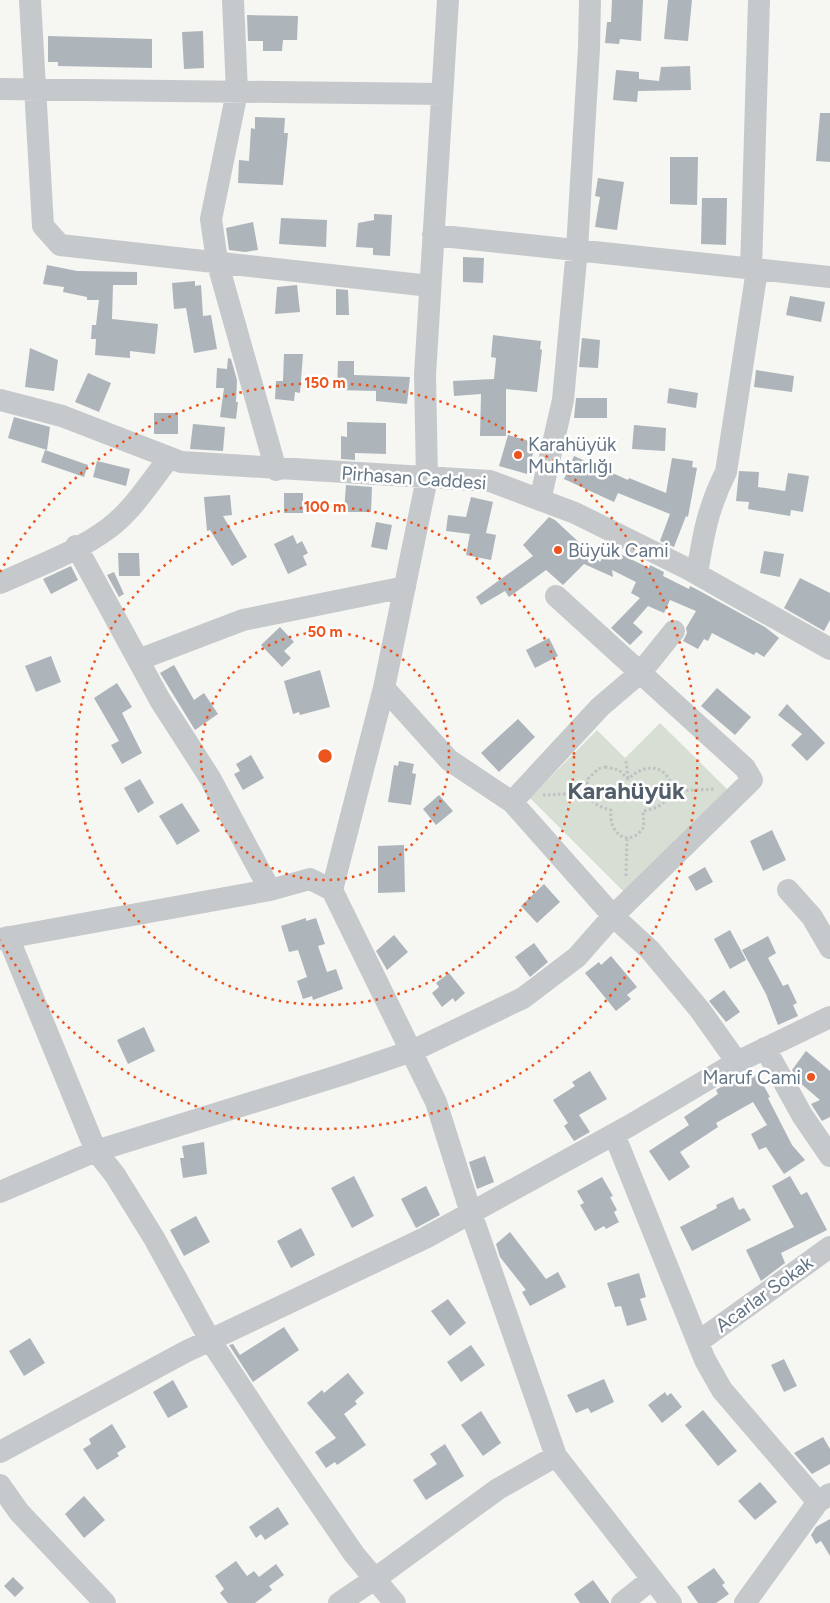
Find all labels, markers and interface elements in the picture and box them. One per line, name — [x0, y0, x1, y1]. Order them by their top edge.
text: 150 m — [304, 374, 346, 392]
place label: Karahüyük Muhtarlığı — [528, 433, 617, 478]
marker: Karahüyük Muhtarlığı — [512, 449, 524, 461]
street label: Pirhasan Caddesi — [341, 461, 487, 495]
text: 100 m — [304, 498, 346, 516]
place label: Büyük Cami — [568, 539, 669, 562]
marker: Büyük Cami — [552, 544, 564, 556]
text: 50 m — [307, 623, 343, 641]
centre of rings — [316, 747, 334, 765]
district label: Karahüyük — [567, 776, 685, 805]
place label: Maruf Cami — [703, 1066, 801, 1089]
marker: Maruf Cami — [805, 1071, 817, 1083]
street label: Acarlar Sokak — [711, 1251, 818, 1337]

